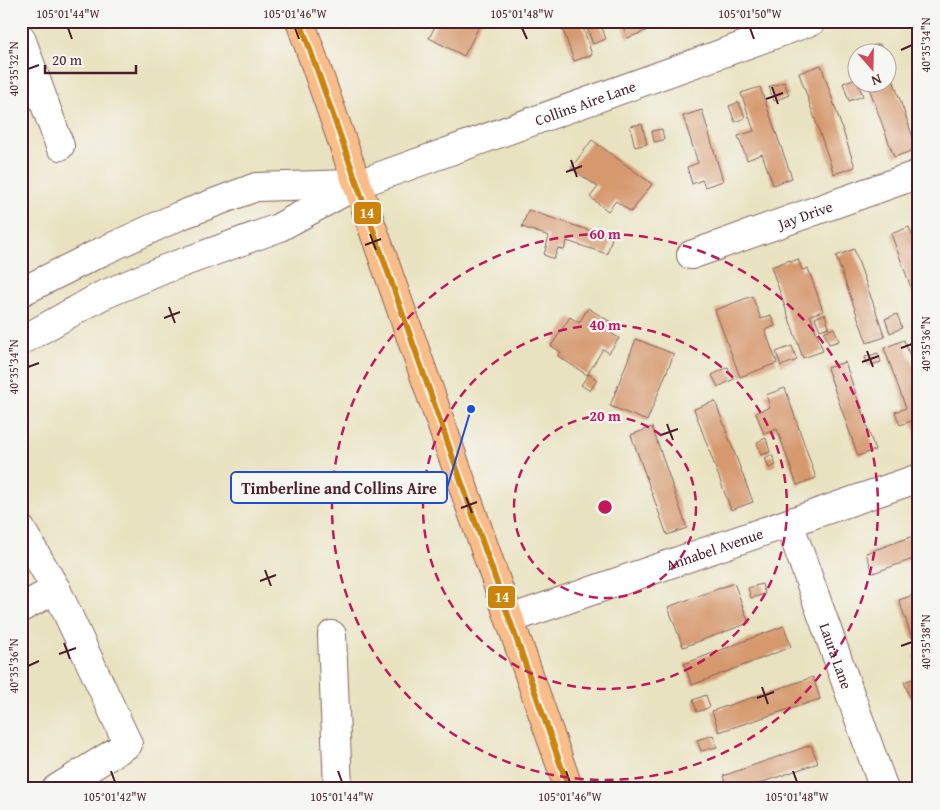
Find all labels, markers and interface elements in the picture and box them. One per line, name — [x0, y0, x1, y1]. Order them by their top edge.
text: 105°01'44"W — [36, 5, 100, 22]
text: 105°01'46"W — [263, 5, 327, 22]
text: 105°01'48"W — [490, 5, 554, 22]
text: 105°01'50"W — [718, 5, 782, 22]
text: 40°35'34"N — [917, 17, 934, 73]
text: 40°35'32"N — [5, 41, 22, 97]
scale bar — [45, 42, 136, 74]
north arrow — [848, 42, 898, 92]
text: 20 m — [52, 49, 83, 70]
text: N — [868, 69, 884, 91]
street label: Collins Aire Lane — [532, 75, 638, 130]
street label: Jay Drive — [773, 195, 835, 234]
line badge: 14 — [353, 201, 382, 225]
text: 14 — [360, 203, 374, 223]
text: 60 m — [589, 223, 621, 244]
text: 40 m — [589, 314, 621, 335]
text: 40°35'36"N — [917, 316, 934, 372]
text: 40°35'34"N — [5, 339, 22, 395]
text: 20 m — [589, 405, 621, 426]
callout: Timberline and Collins Aire — [231, 472, 447, 503]
text: Timberline and Collins Aire — [241, 476, 437, 500]
centre of rings — [596, 498, 614, 516]
street label: Annabel Avenue — [663, 522, 766, 575]
line badge: 14 — [487, 585, 516, 609]
text: 14 — [495, 587, 509, 607]
text: 40°35'38"N — [917, 614, 934, 670]
street label: Laura Lane — [815, 620, 858, 692]
text: 40°35'36"N — [5, 638, 22, 694]
text: 105°01'42"W — [83, 788, 147, 805]
text: 105°01'44"W — [310, 788, 374, 805]
text: 105°01'46"W — [538, 788, 602, 805]
text: 105°01'48"W — [765, 788, 829, 805]

